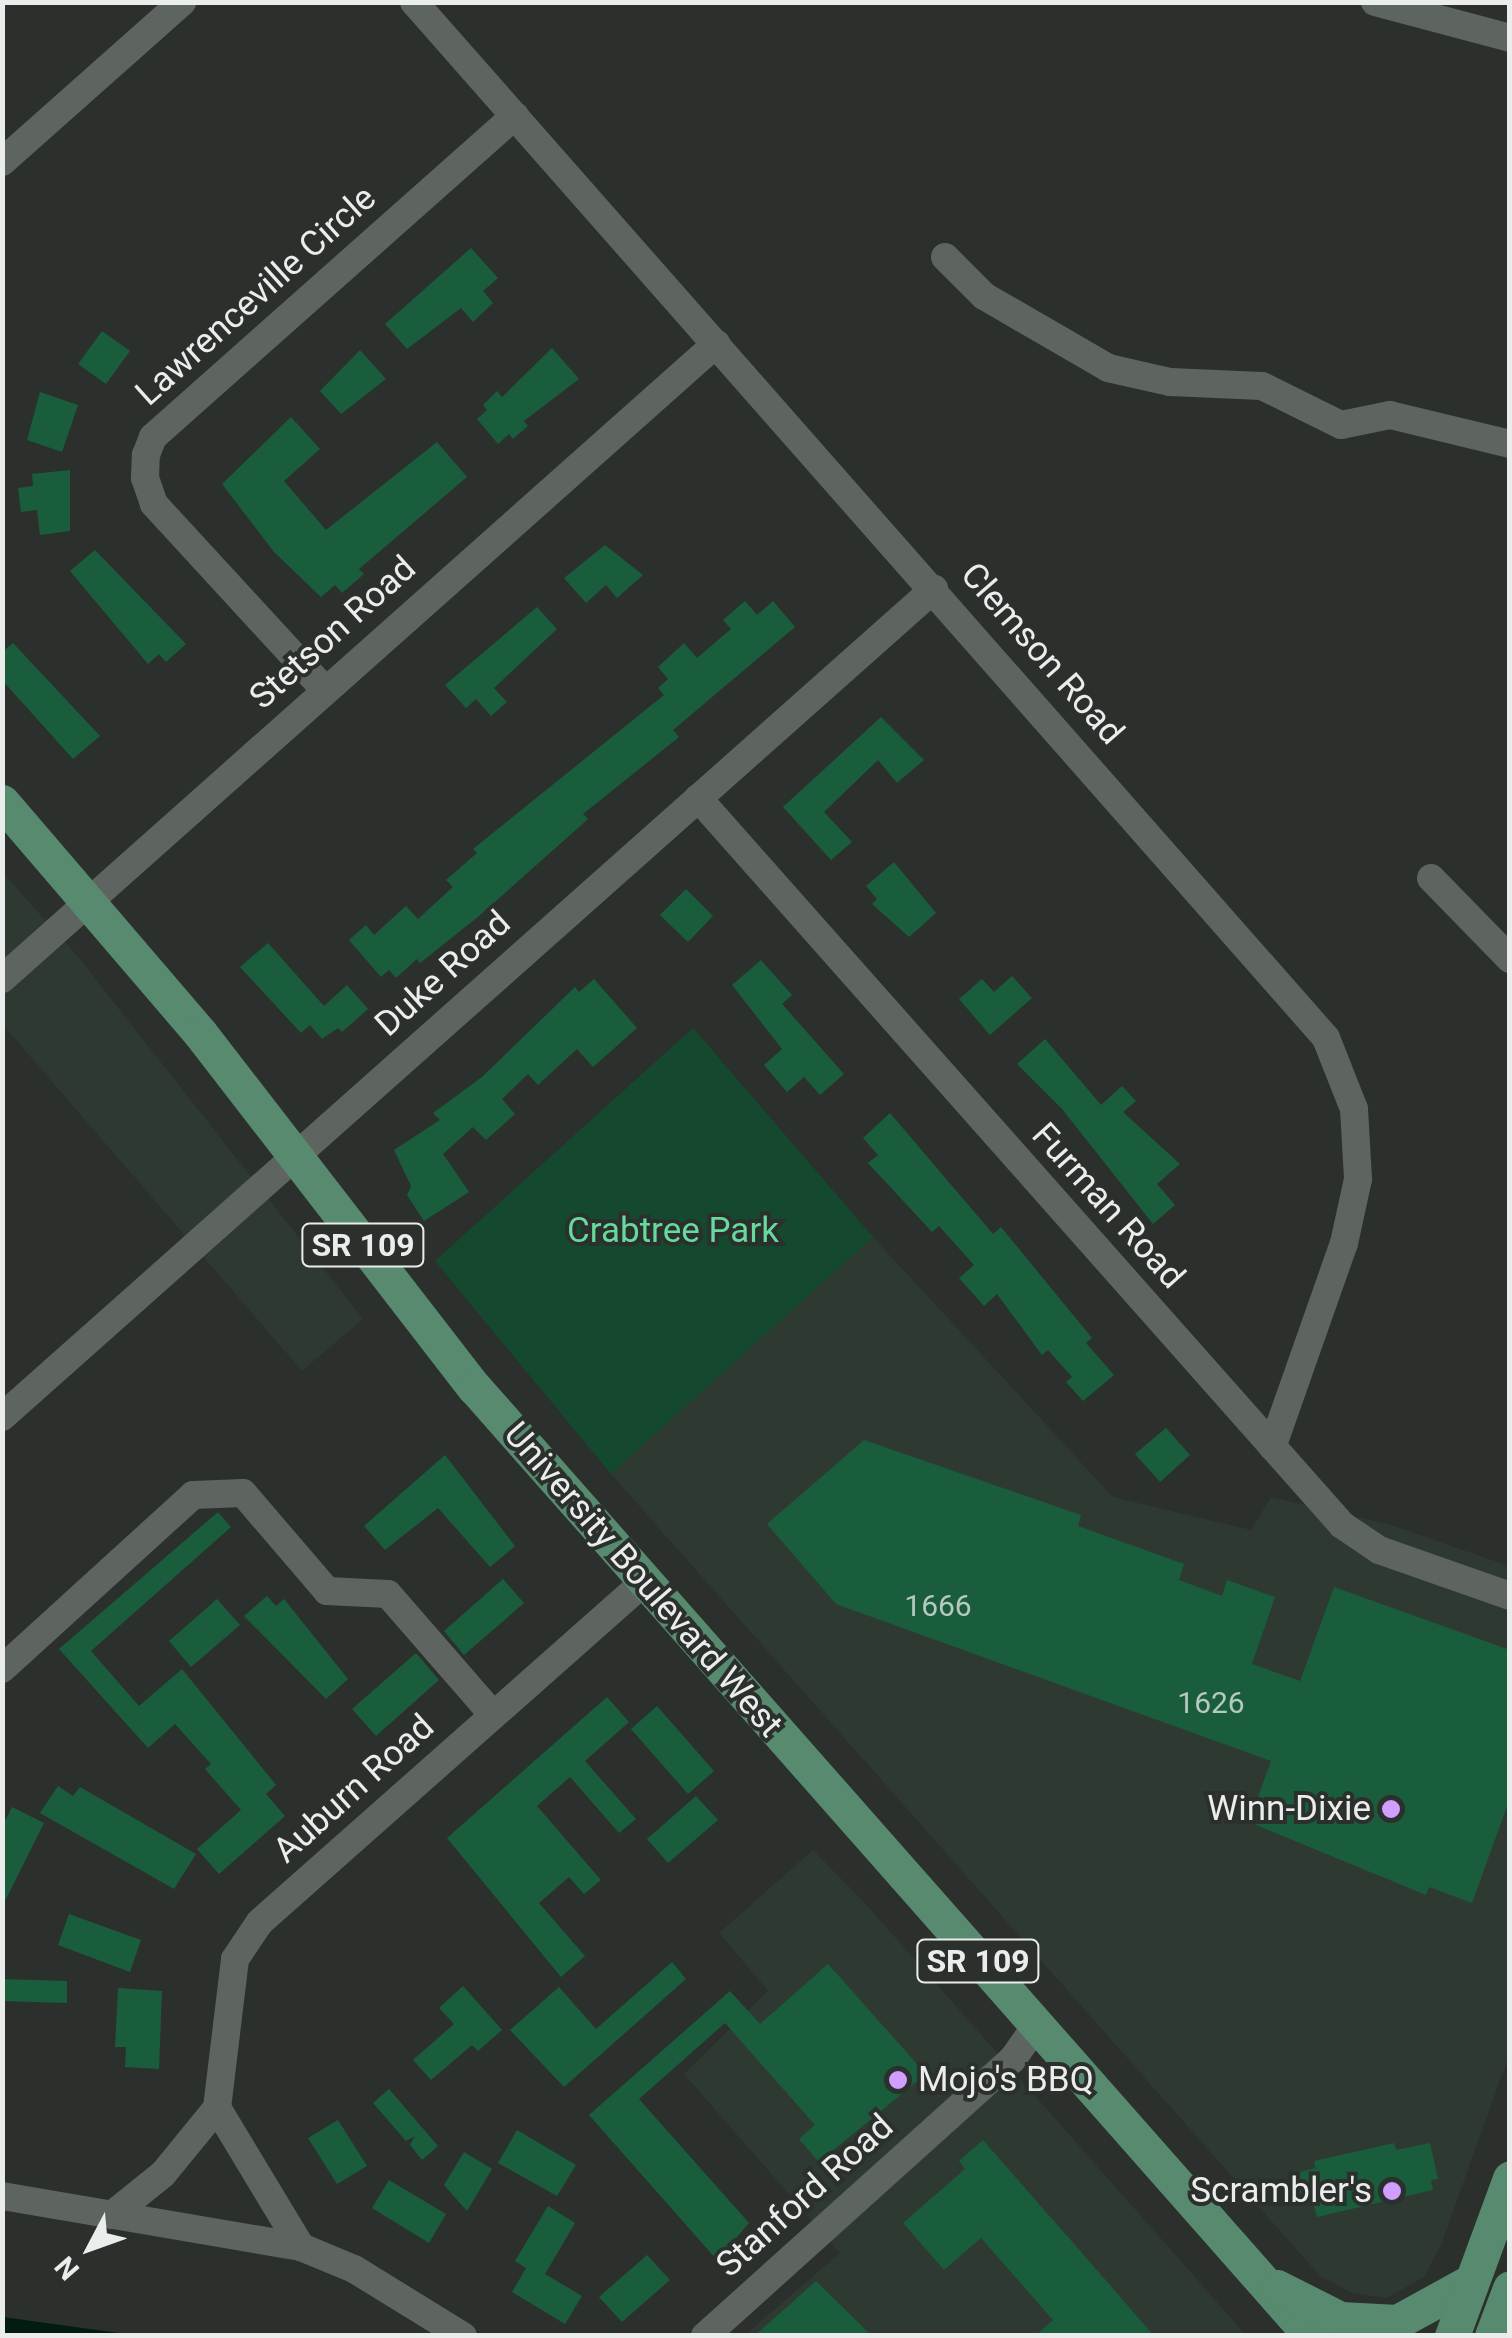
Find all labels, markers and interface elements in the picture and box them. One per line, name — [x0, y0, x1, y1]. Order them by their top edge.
street label: Lawrenceville Circle — [127, 177, 385, 415]
street label: Stetson Road — [241, 548, 425, 718]
street label: Clemson Road — [952, 555, 1132, 753]
street label: Duke Road — [367, 902, 519, 1046]
street label: Furman Road — [1023, 1115, 1193, 1297]
park label: Crabtree Park — [567, 1210, 779, 1252]
road number: SR 109 — [300, 1218, 426, 1272]
street label: University Boulevard West — [495, 1414, 791, 1746]
house number: 1666 — [904, 1588, 972, 1624]
house number: 1626 — [1177, 1685, 1245, 1721]
street label: Auburn Road — [265, 1706, 443, 1872]
place label: Winn-Dixie — [1207, 1788, 1371, 1830]
marker: Winn-Dixie — [1380, 1798, 1402, 1820]
road number: SR 109 — [916, 1934, 1040, 1988]
place label: Mojo's BBQ — [918, 2059, 1094, 2101]
marker: Mojo's BBQ — [887, 2069, 909, 2091]
street label: Stanford Road — [708, 2106, 902, 2286]
place label: Scrambler's — [1190, 2170, 1372, 2212]
marker: Scrambler's — [1381, 2180, 1403, 2202]
north arrow — [40, 2198, 140, 2298]
text: N — [48, 2250, 86, 2286]

